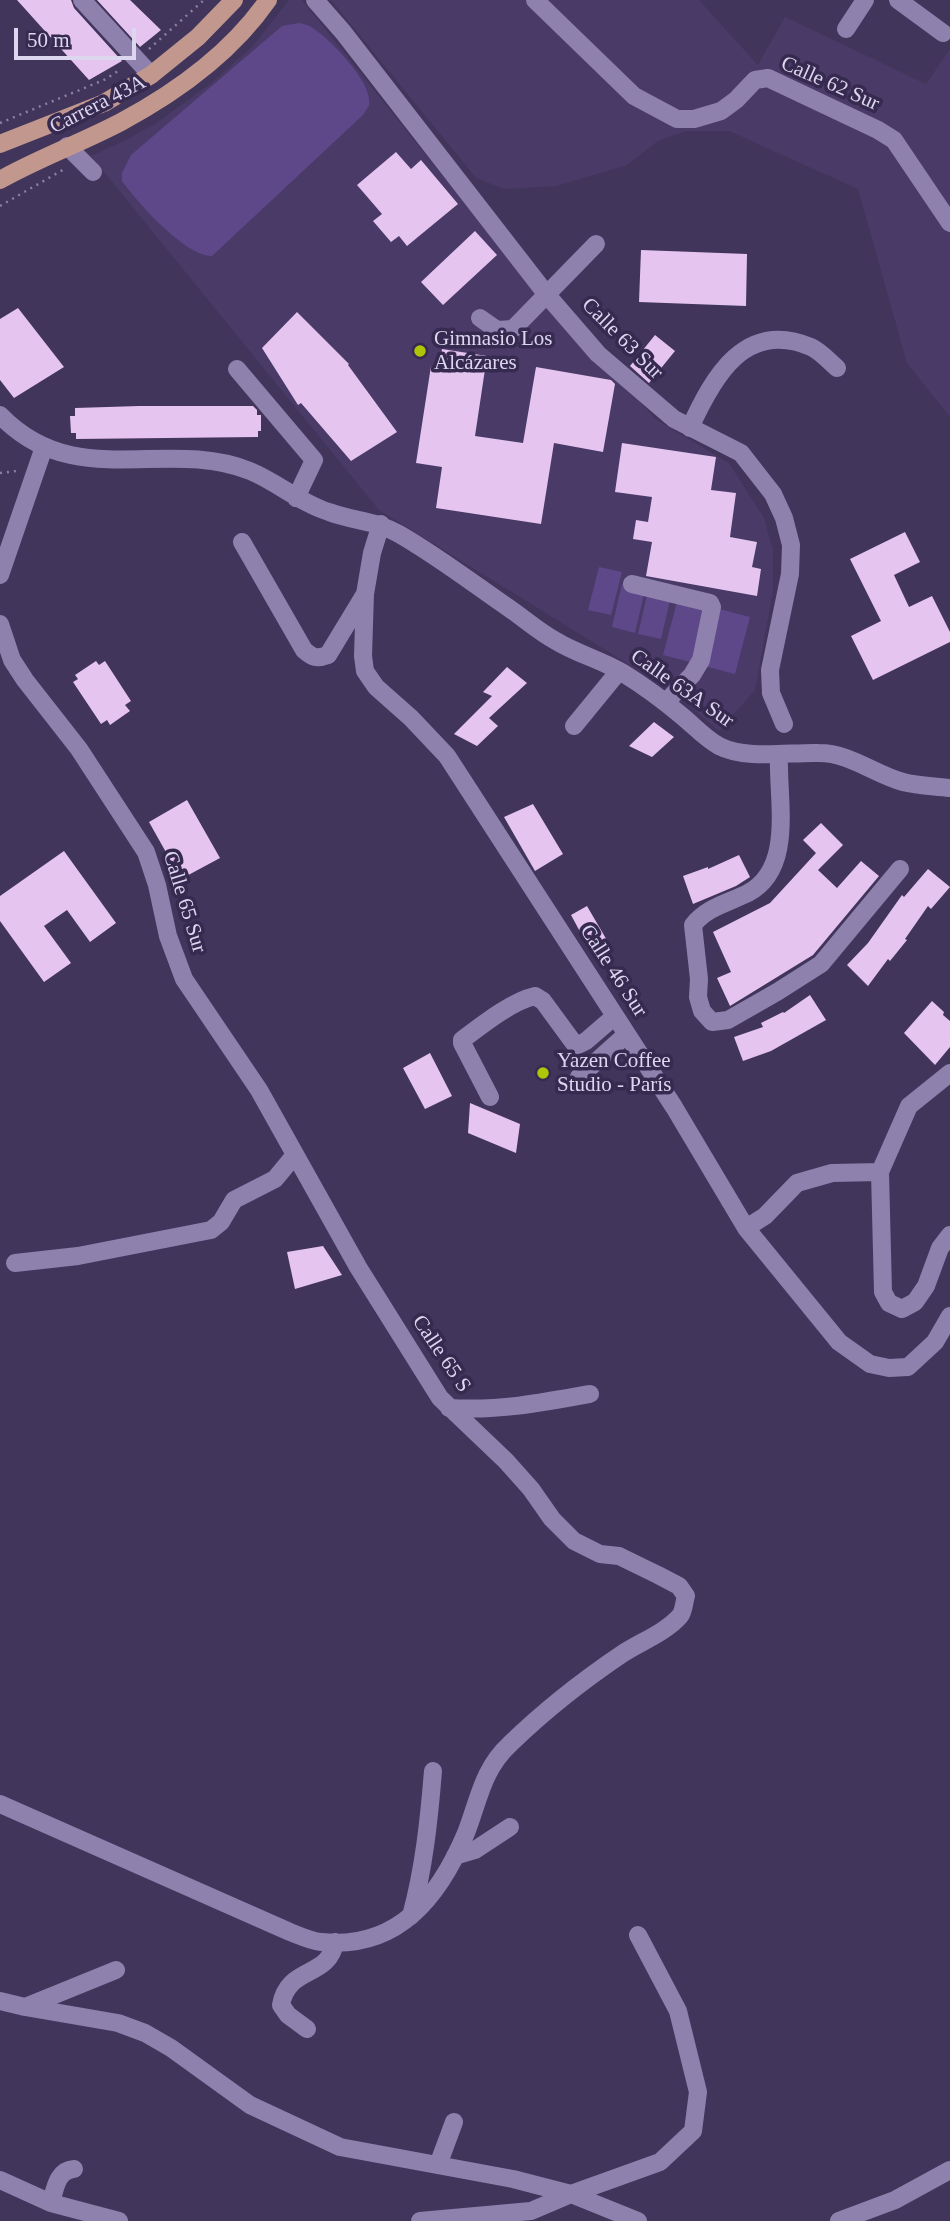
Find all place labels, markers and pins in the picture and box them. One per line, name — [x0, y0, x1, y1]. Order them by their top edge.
place label: Gimnasio Los Alcázares — [434, 326, 552, 376]
marker: Gimnasio Los Alcázares — [412, 343, 428, 359]
place label: Yazen Coffee Studio - París — [557, 1048, 671, 1098]
marker: Yazen Coffee Studio - París — [535, 1065, 551, 1081]

